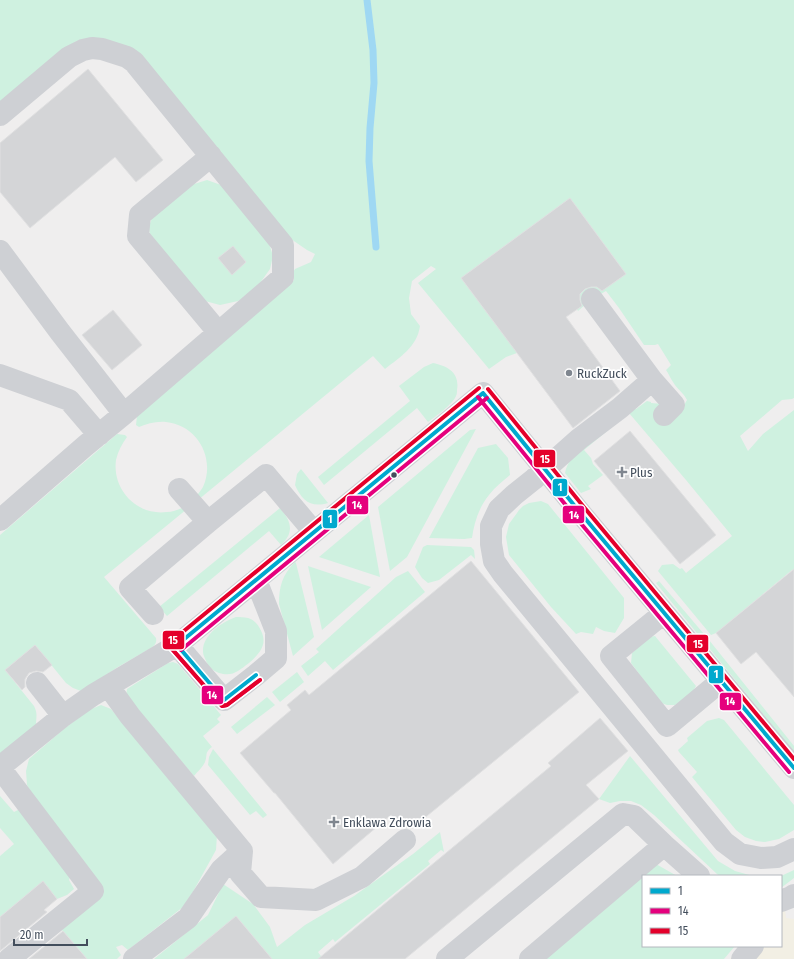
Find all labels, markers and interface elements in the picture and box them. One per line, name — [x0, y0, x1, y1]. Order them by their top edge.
place label: RuckZuck — [577, 366, 628, 381]
marker: RuckZuck — [564, 368, 574, 378]
line badge: 15 — [533, 449, 556, 468]
text: 15 — [540, 453, 551, 466]
place label: Plus — [630, 465, 653, 480]
marker: Plus — [617, 467, 627, 477]
unlabelled marker — [389, 470, 399, 480]
line badge: 1 — [552, 478, 568, 497]
text: 1 — [558, 481, 562, 494]
line badge: 14 — [346, 495, 369, 515]
text: 14 — [352, 499, 362, 512]
line badge: 14 — [562, 505, 585, 524]
line badge: 1 — [322, 509, 338, 529]
text: 14 — [569, 509, 579, 522]
text: 1 — [328, 513, 332, 526]
line badge: 15 — [162, 630, 185, 650]
text: 15 — [168, 634, 179, 647]
line badge: 15 — [686, 634, 709, 653]
text: 15 — [693, 638, 704, 651]
line badge: 1 — [708, 665, 724, 684]
text: 1 — [714, 668, 718, 681]
line badge: 14 — [201, 685, 224, 705]
text: 14 — [207, 689, 217, 702]
line badge: 14 — [719, 692, 742, 711]
text: 14 — [725, 695, 735, 708]
place label: Enklawa Zdrowia — [343, 815, 431, 830]
marker: Enklawa Zdrowia — [328, 816, 340, 828]
legend — [642, 875, 782, 947]
text: 1 — [678, 884, 683, 898]
text: 14 — [678, 904, 689, 918]
scale bar — [14, 921, 87, 947]
text: 15 — [678, 924, 689, 938]
text: 20 m — [20, 928, 44, 942]

